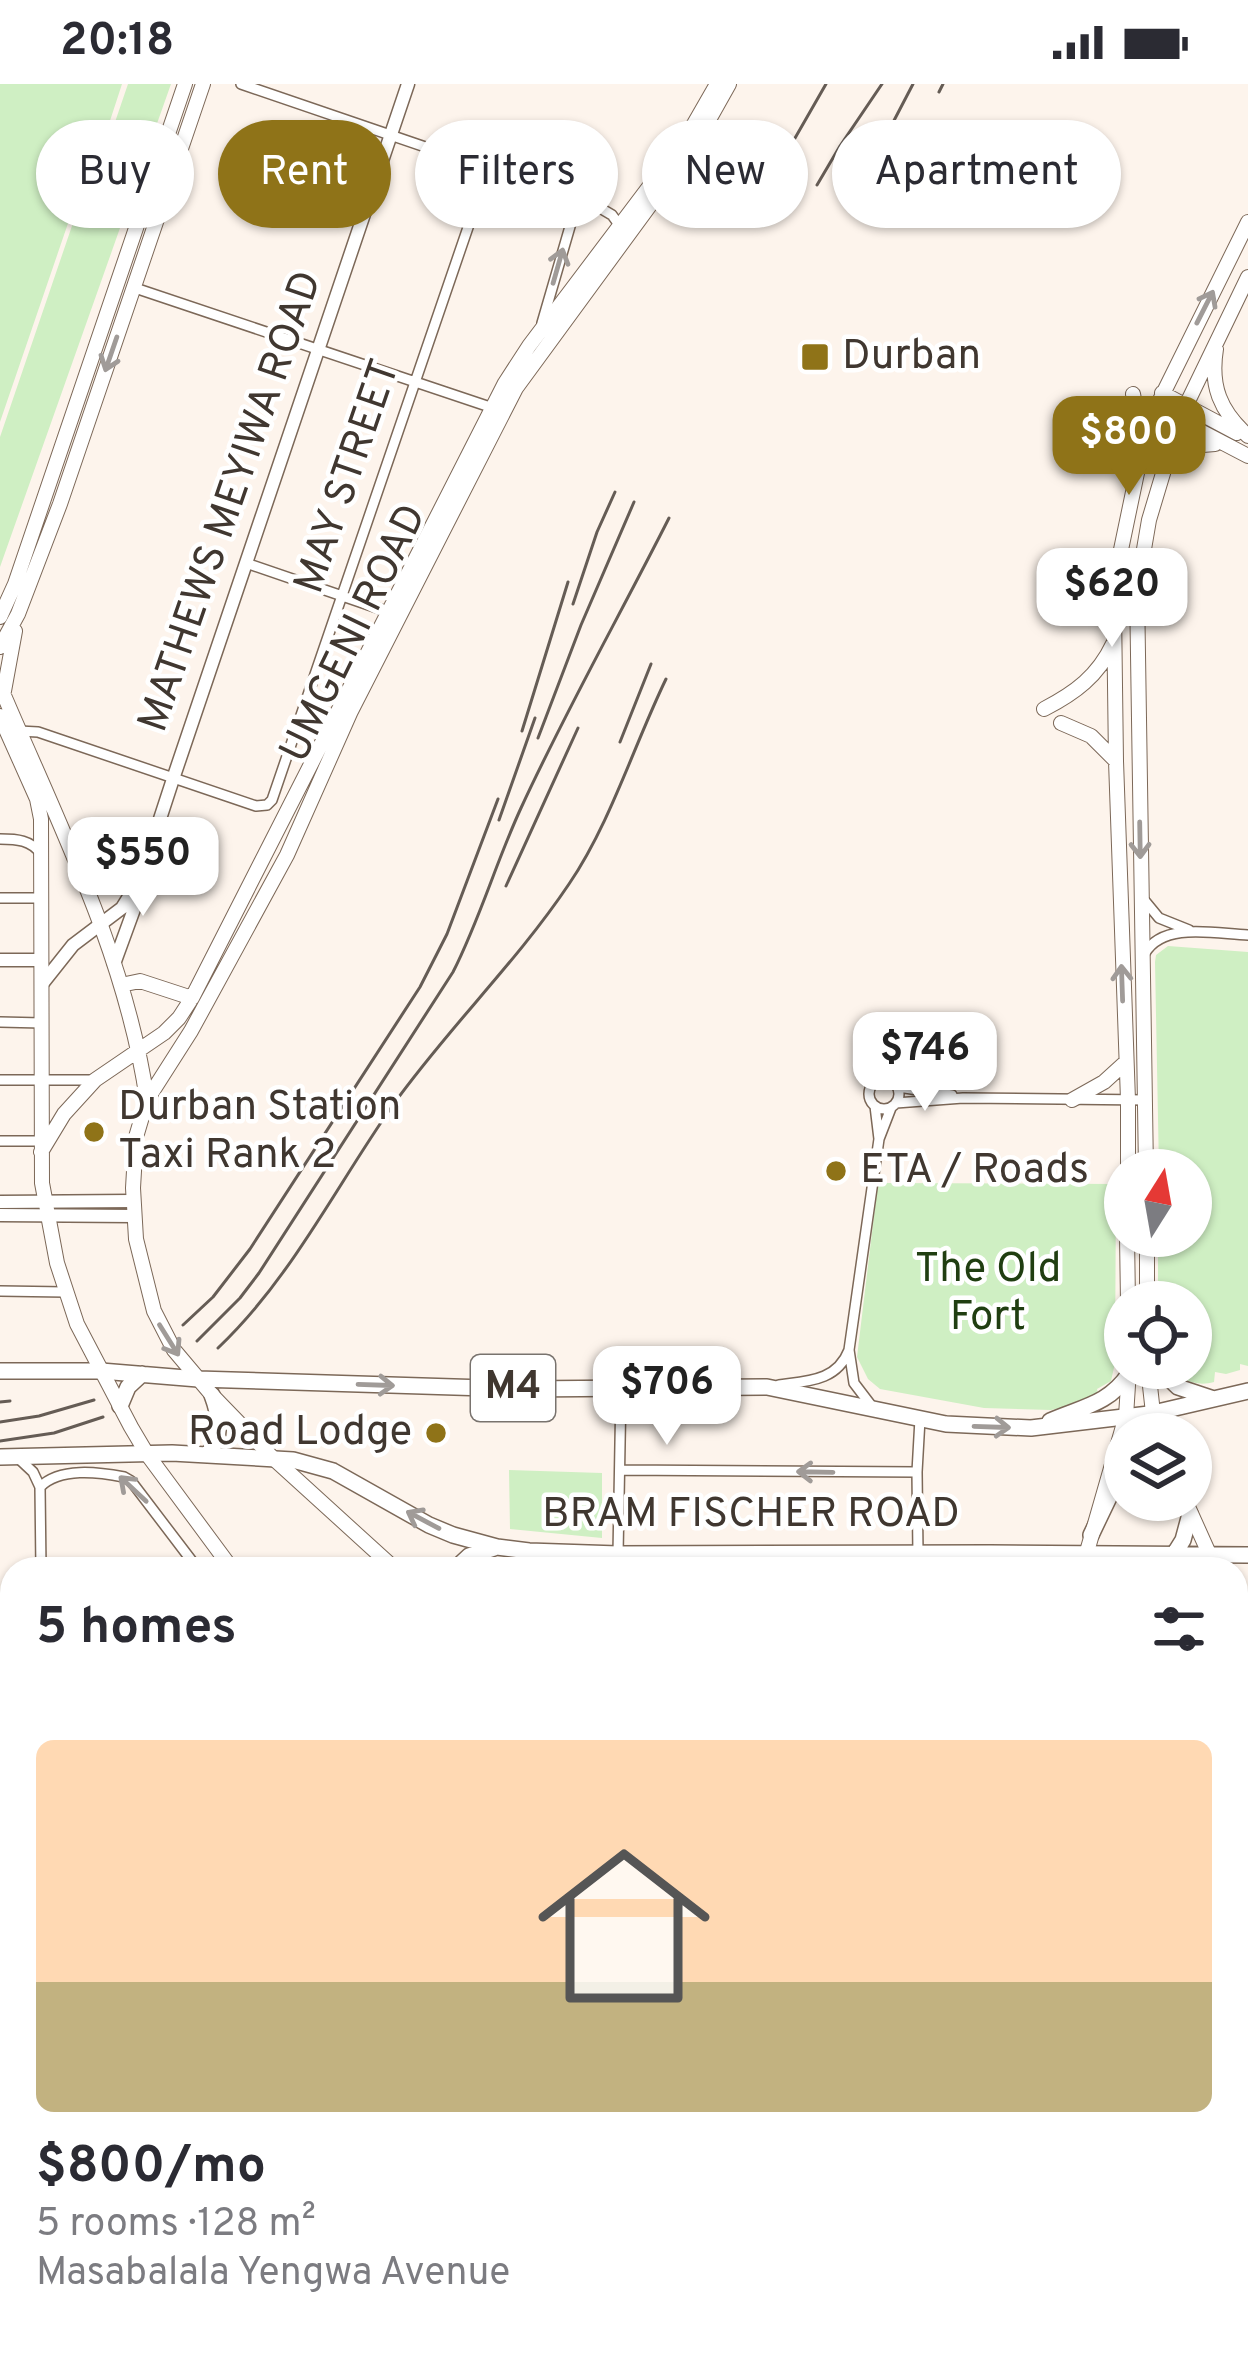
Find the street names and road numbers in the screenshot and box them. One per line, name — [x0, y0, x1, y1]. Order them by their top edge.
street label: MATHEWS MEYIWA ROAD — [128, 265, 336, 739]
street label: MAY STREET — [284, 353, 414, 601]
street label: UMGENI ROAD — [270, 496, 440, 772]
road number: M4 — [471, 1355, 555, 1421]
street label: BRAM FISCHER ROAD — [542, 1489, 960, 1542]

